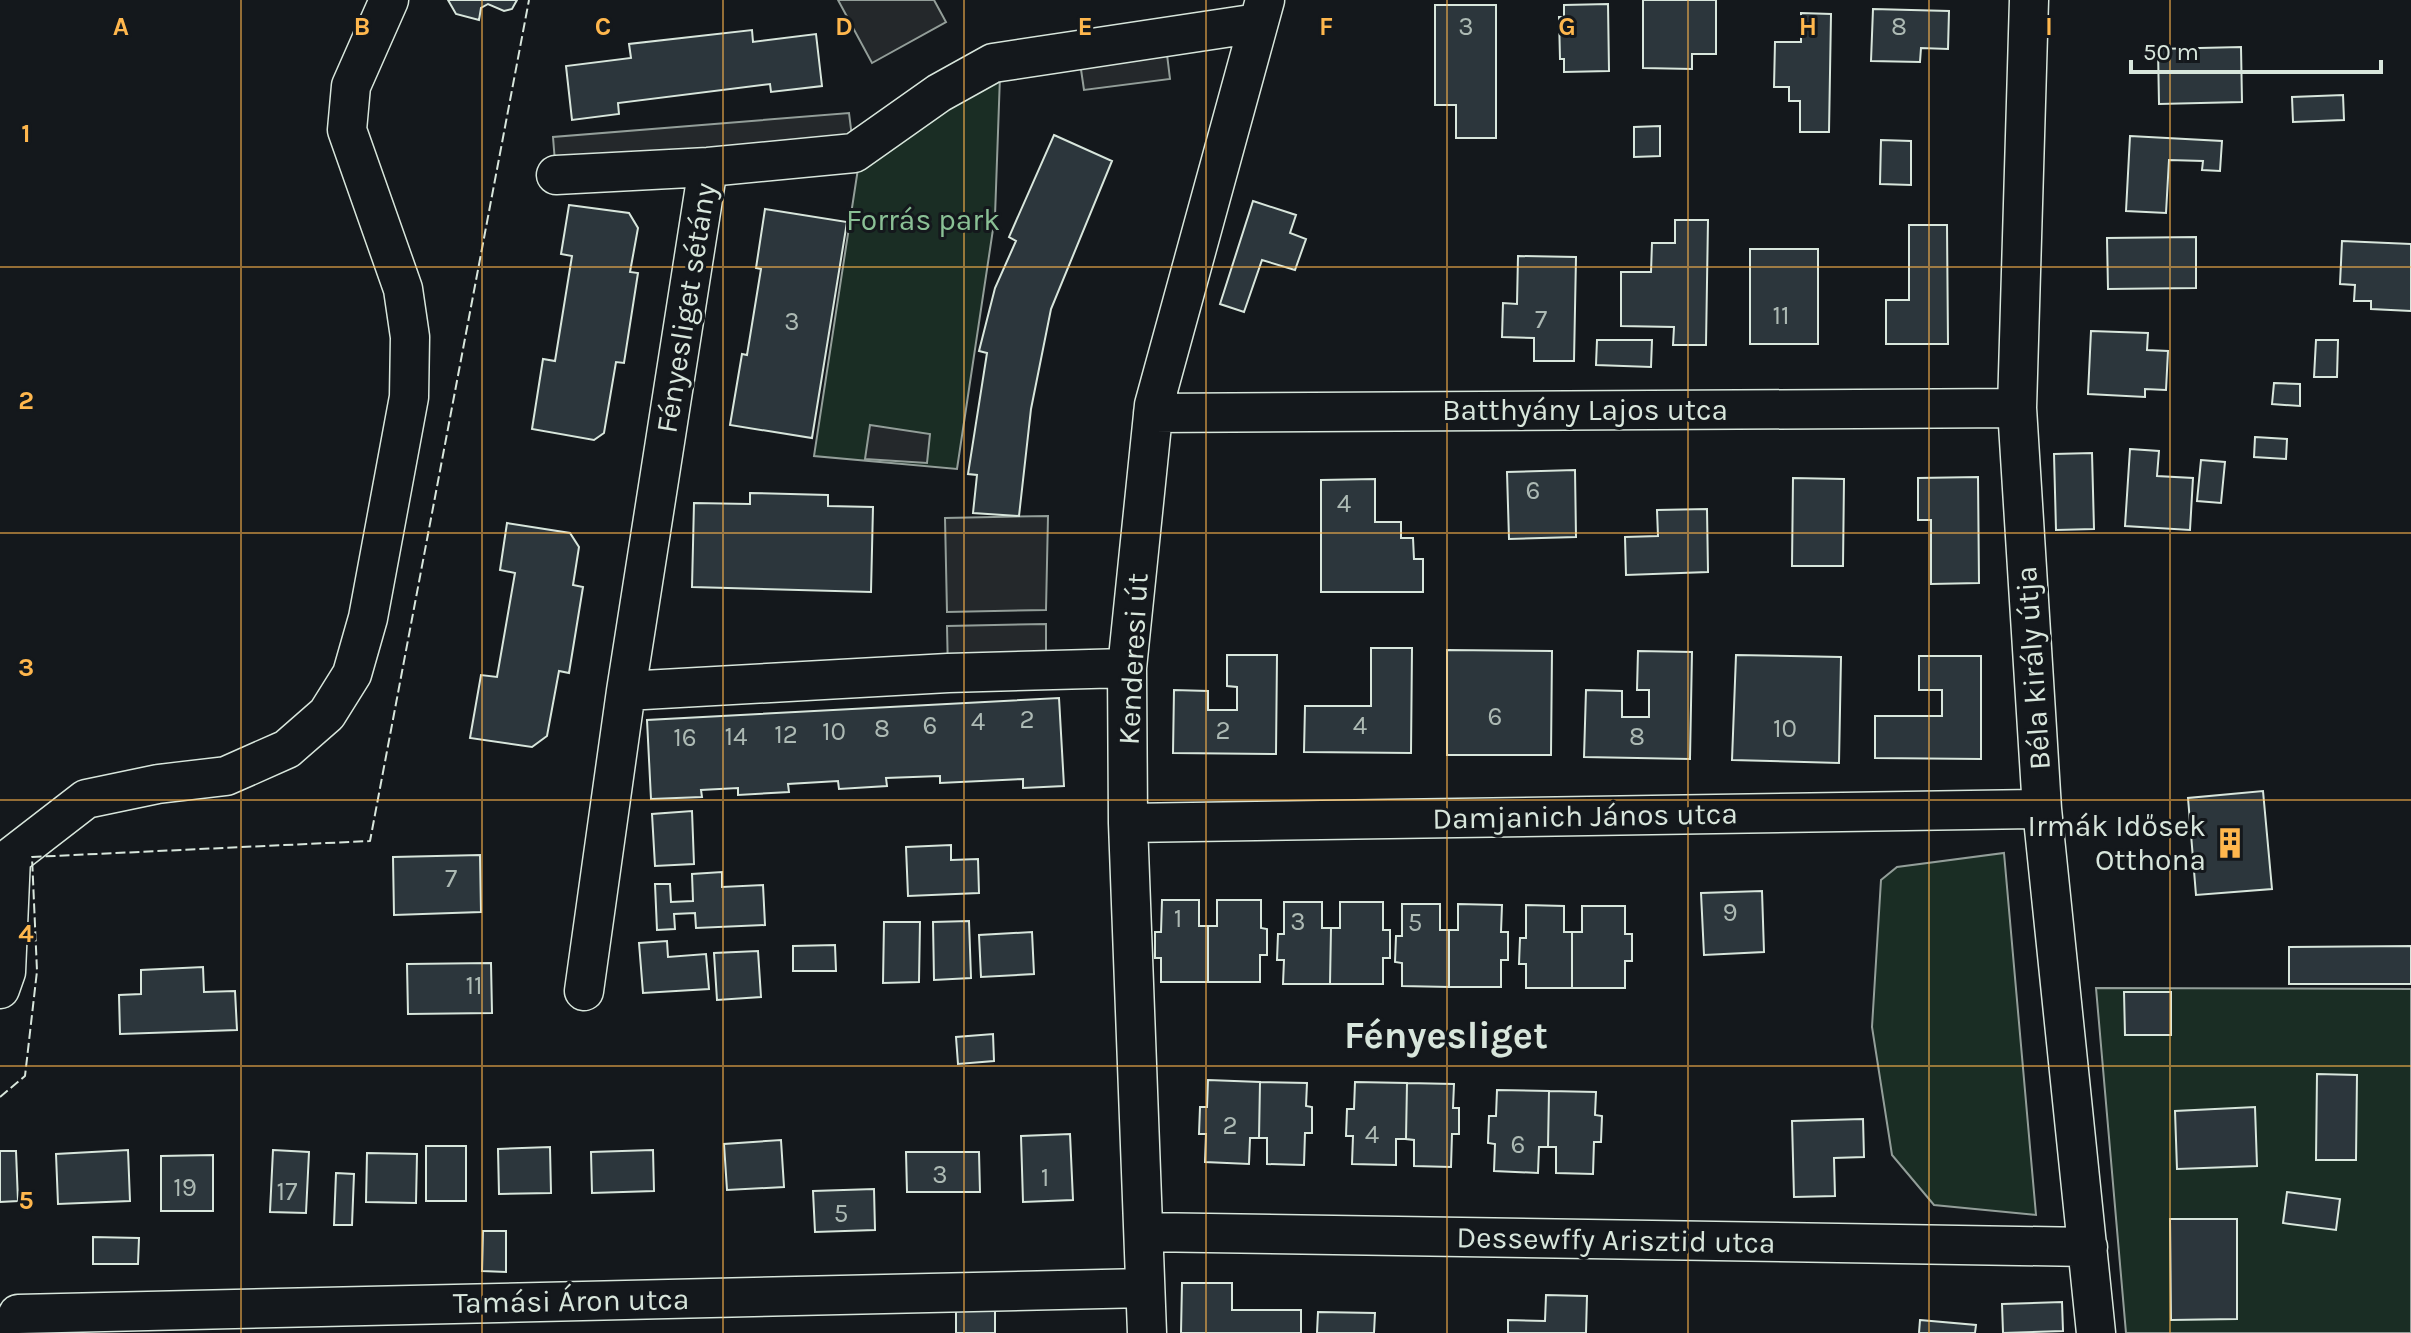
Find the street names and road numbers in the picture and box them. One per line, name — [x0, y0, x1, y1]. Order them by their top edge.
street label: Fényesliget sétány — [648, 180, 724, 436]
street label: Batthyány Lajos utca — [1442, 392, 1728, 428]
street label: Béla király útja — [2008, 565, 2058, 771]
street label: Kenderesi út — [1111, 572, 1155, 746]
street label: Damjanich János utca — [1432, 795, 1738, 837]
street label: Dessewffy Arisztid utca — [1456, 1219, 1776, 1261]
street label: Tamási Áron utca — [452, 1281, 690, 1321]

